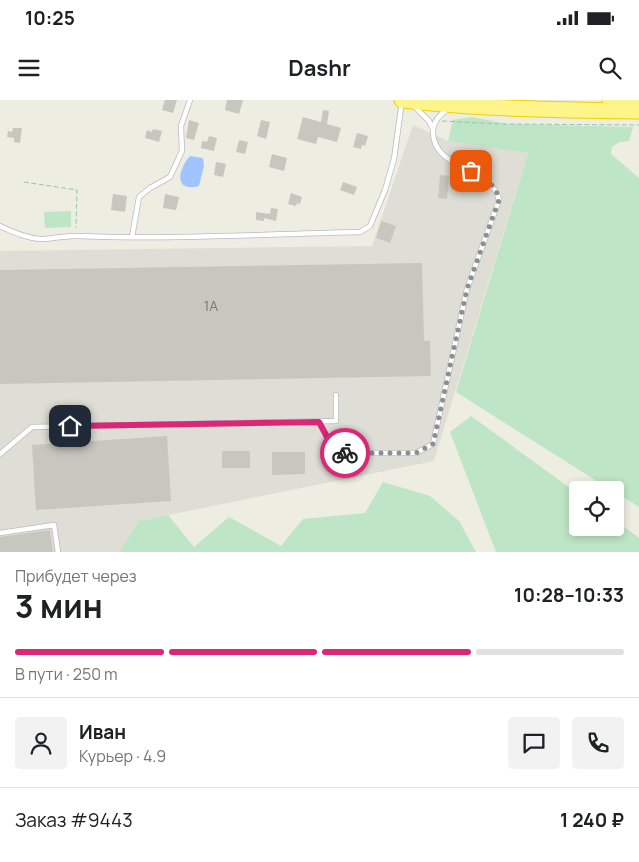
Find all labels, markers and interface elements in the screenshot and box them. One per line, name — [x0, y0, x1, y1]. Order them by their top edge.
text: 10:25 — [25, 5, 75, 31]
text: Dashr — [288, 53, 351, 83]
icon: menu — [15, 54, 43, 82]
icon: search — [596, 54, 624, 82]
pin — [450, 150, 492, 192]
icon: bag — [457, 157, 485, 185]
house number: 1А — [204, 296, 218, 315]
pin — [49, 405, 91, 447]
icon: home — [56, 412, 84, 440]
courier — [320, 428, 370, 478]
icon: bike — [331, 439, 359, 467]
map controls — [569, 481, 624, 536]
button: locate — [569, 481, 624, 536]
text: Прибудет через — [15, 565, 137, 587]
text: 10:28–10:33 — [514, 582, 624, 608]
text: 3 мин — [15, 584, 103, 628]
text: В пути · 250 m — [15, 663, 118, 685]
button: person — [15, 717, 67, 769]
button: chat — [508, 717, 560, 769]
button: phone — [572, 717, 624, 769]
text: Иван — [79, 719, 126, 745]
text: Курьер · 4.9 — [79, 745, 166, 767]
text: Заказ #9443 — [15, 807, 133, 833]
text: 1 240 ₽ — [560, 807, 624, 833]

